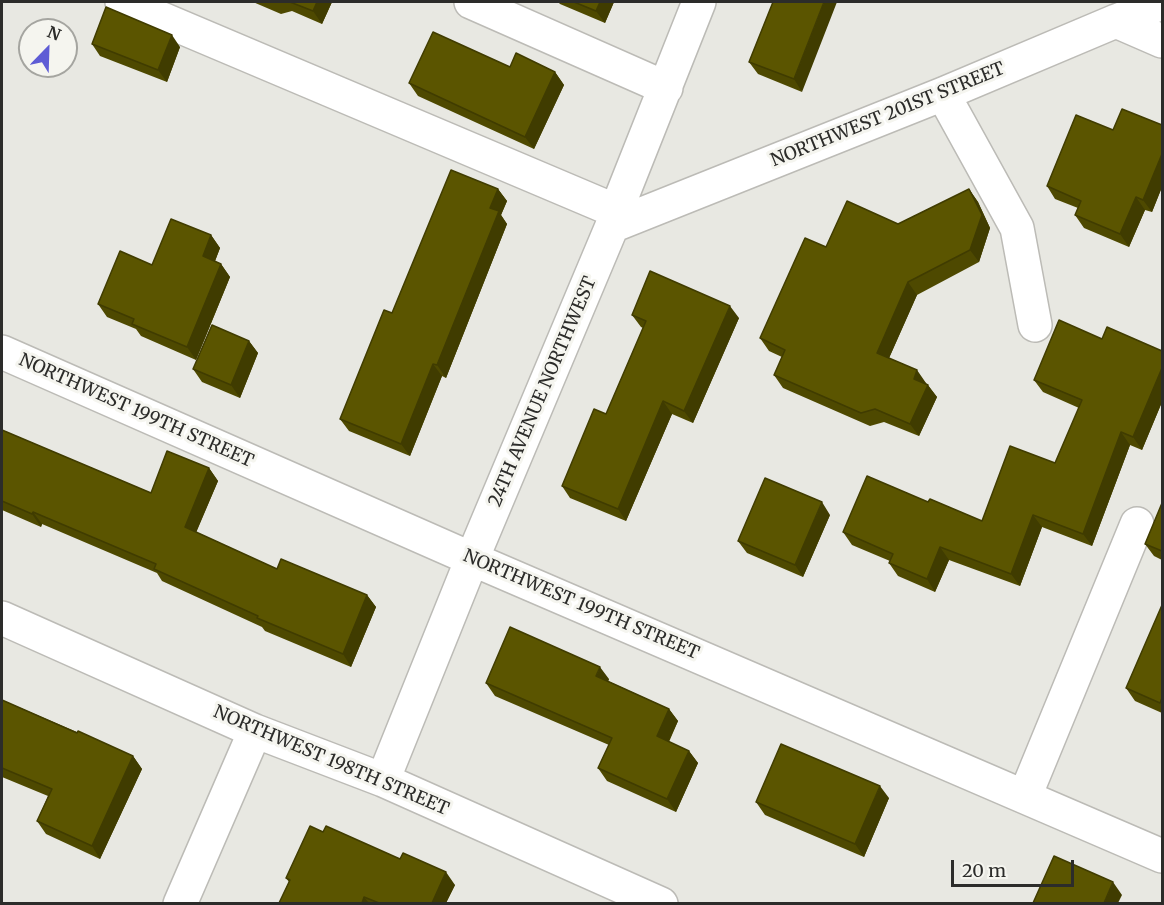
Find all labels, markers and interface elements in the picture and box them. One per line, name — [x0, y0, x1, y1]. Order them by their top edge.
north arrow — [18, 18, 78, 78]
text: N — [45, 22, 64, 45]
street label: NORTHWEST 201ST STREET — [768, 58, 1008, 172]
street label: 24TH AVENUE NORTHWEST — [485, 274, 601, 510]
street label: NORTHWEST 199TH STREET — [15, 349, 257, 473]
street label: NORTHWEST 199TH STREET — [460, 545, 702, 665]
street label: NORTHWEST 198TH STREET — [210, 701, 452, 821]
scale bar — [954, 848, 1077, 886]
text: 20 m — [962, 859, 1006, 882]

